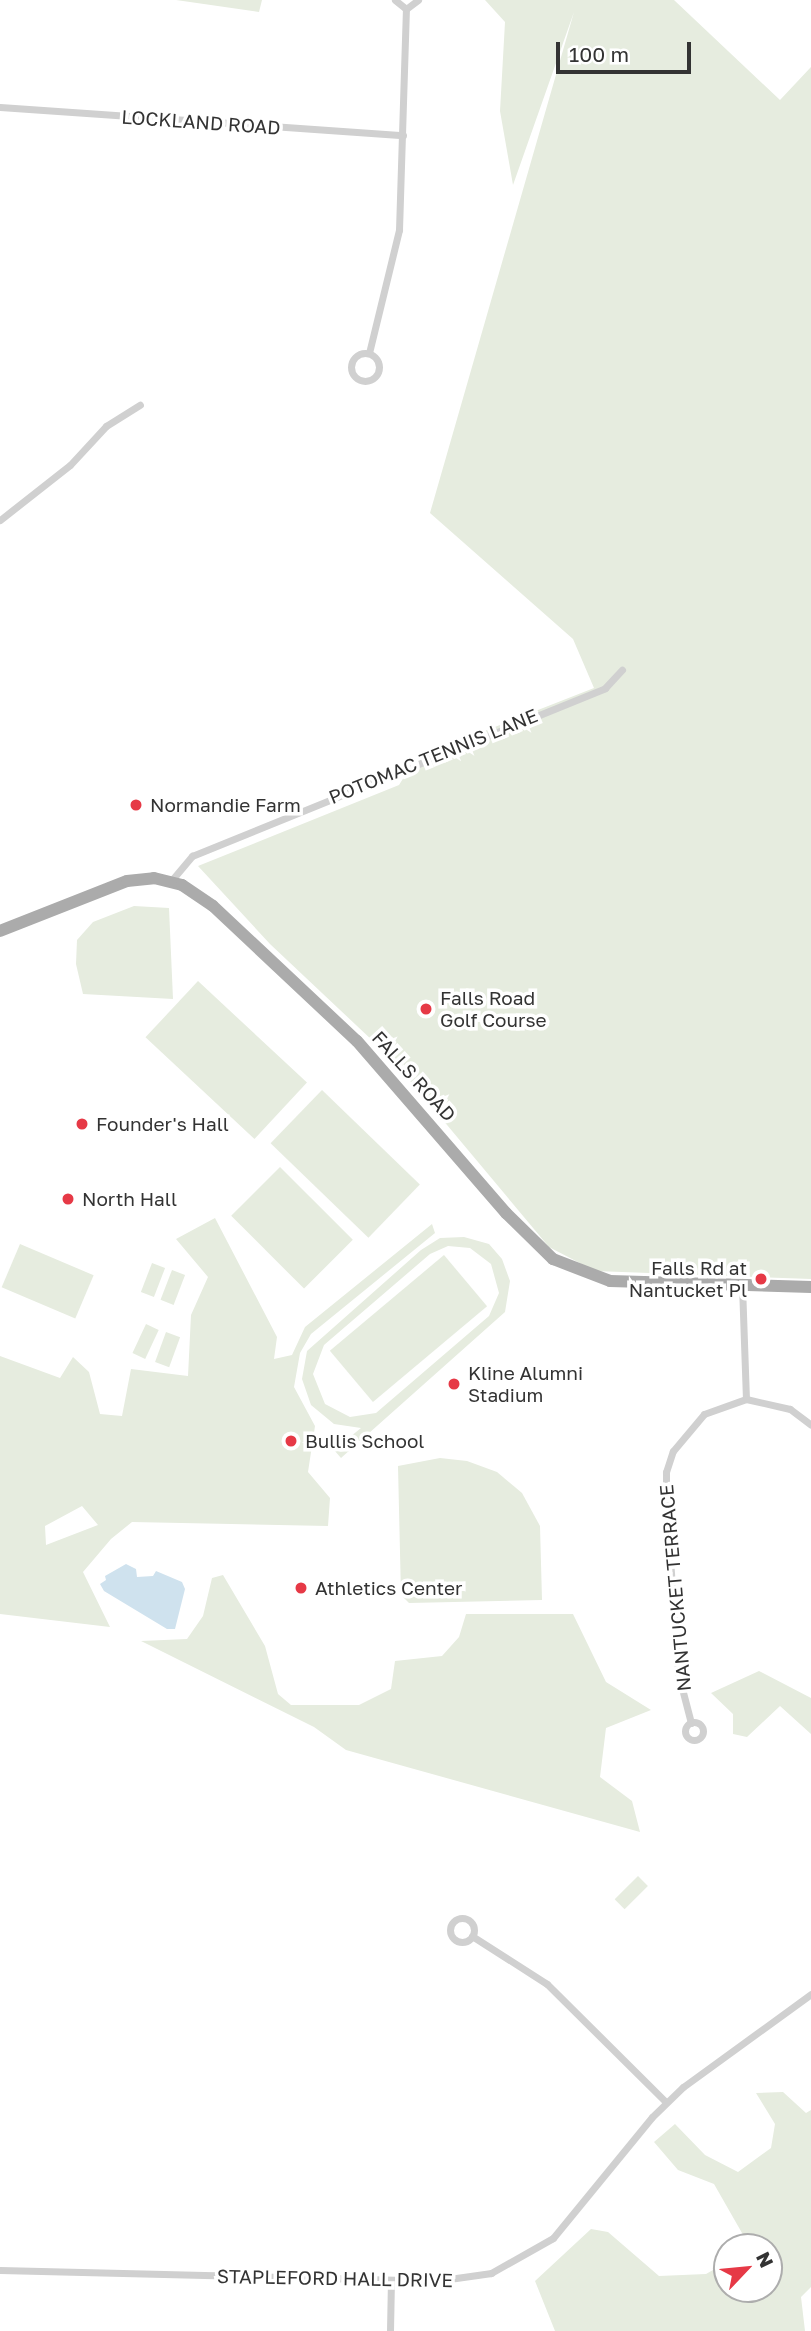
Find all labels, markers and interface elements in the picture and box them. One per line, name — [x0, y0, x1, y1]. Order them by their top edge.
scale bar — [559, 28, 694, 72]
text: 100 m — [569, 41, 629, 67]
street label: LOCKLAND ROAD — [121, 105, 281, 139]
street label: POTOMAC TENNIS LANE — [325, 704, 541, 808]
place label: Normandie Farm — [150, 794, 301, 816]
marker: Normandie Farm — [128, 797, 144, 813]
place label: Falls Road Golf Course — [440, 987, 546, 1031]
marker: Falls Road Golf Course — [418, 1001, 434, 1017]
street label: FALLS ROAD — [367, 1026, 461, 1126]
place label: Founder's Hall — [96, 1113, 229, 1135]
marker: Founder's Hall — [74, 1116, 90, 1132]
place label: North Hall — [82, 1188, 177, 1210]
marker: North Hall — [60, 1191, 76, 1207]
place label: Falls Rd at Nantucket Pl — [629, 1257, 747, 1301]
marker: Falls Rd at Nantucket Pl — [753, 1271, 769, 1287]
place label: Kline Alumni Stadium — [468, 1362, 583, 1406]
marker: Kline Alumni Stadium — [446, 1376, 462, 1392]
place label: Bullis School — [305, 1430, 424, 1452]
marker: Bullis School — [283, 1433, 299, 1449]
street label: NANTUCKET TERRACE — [655, 1484, 695, 1692]
place label: Athletics Center — [315, 1577, 462, 1599]
marker: Athletics Center — [293, 1580, 309, 1596]
north arrow — [713, 2233, 783, 2303]
text: N — [752, 2248, 779, 2271]
street label: STAPLEFORD HALL DRIVE — [217, 2265, 453, 2291]

